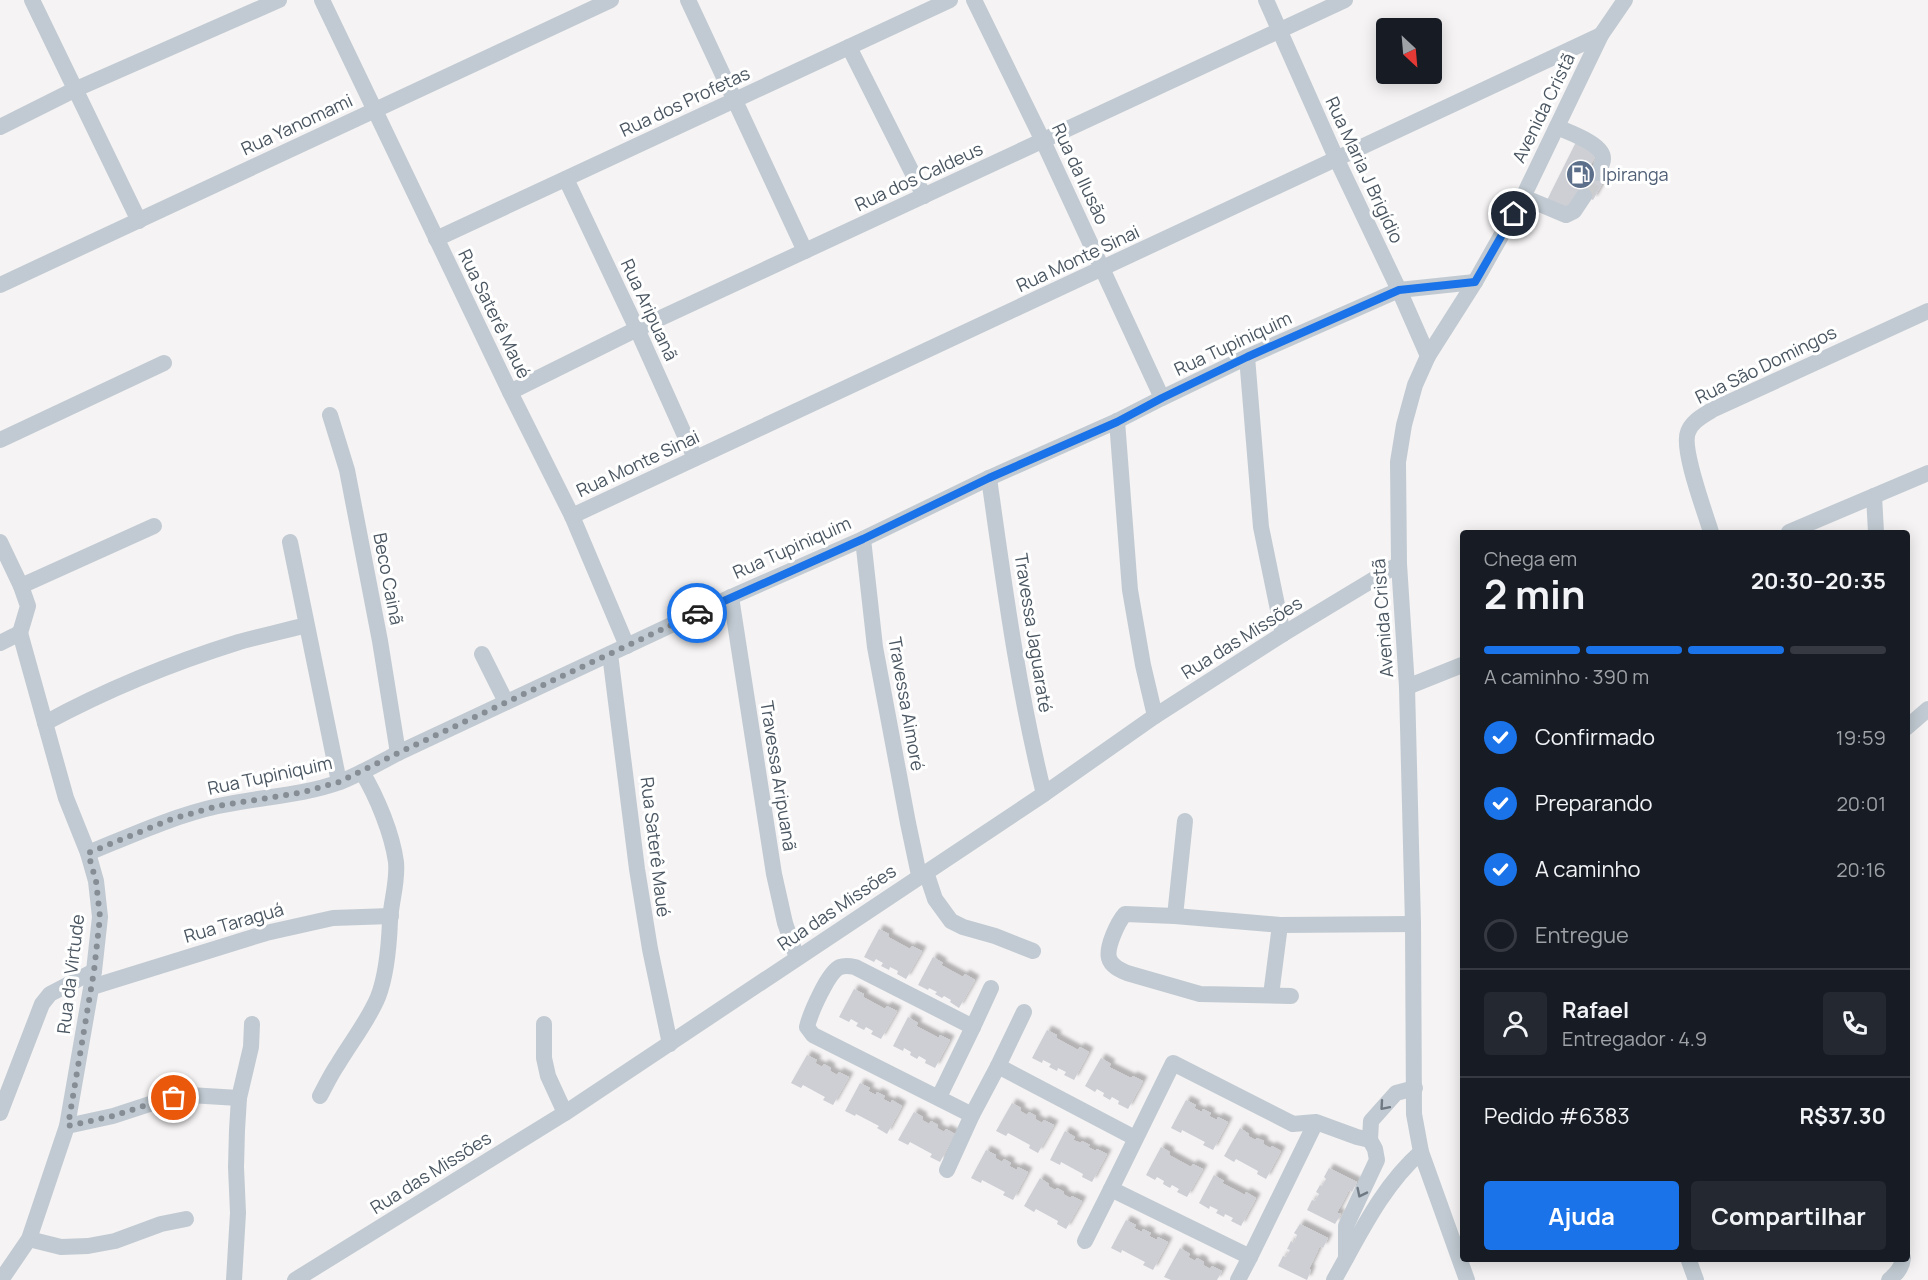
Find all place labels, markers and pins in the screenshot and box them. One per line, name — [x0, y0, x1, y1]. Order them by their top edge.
fuel station icon: Ipiranga — [1565, 159, 1597, 191]
place label: Ipiranga — [1602, 162, 1669, 186]
pin — [1488, 188, 1539, 239]
pin — [148, 1072, 199, 1123]

